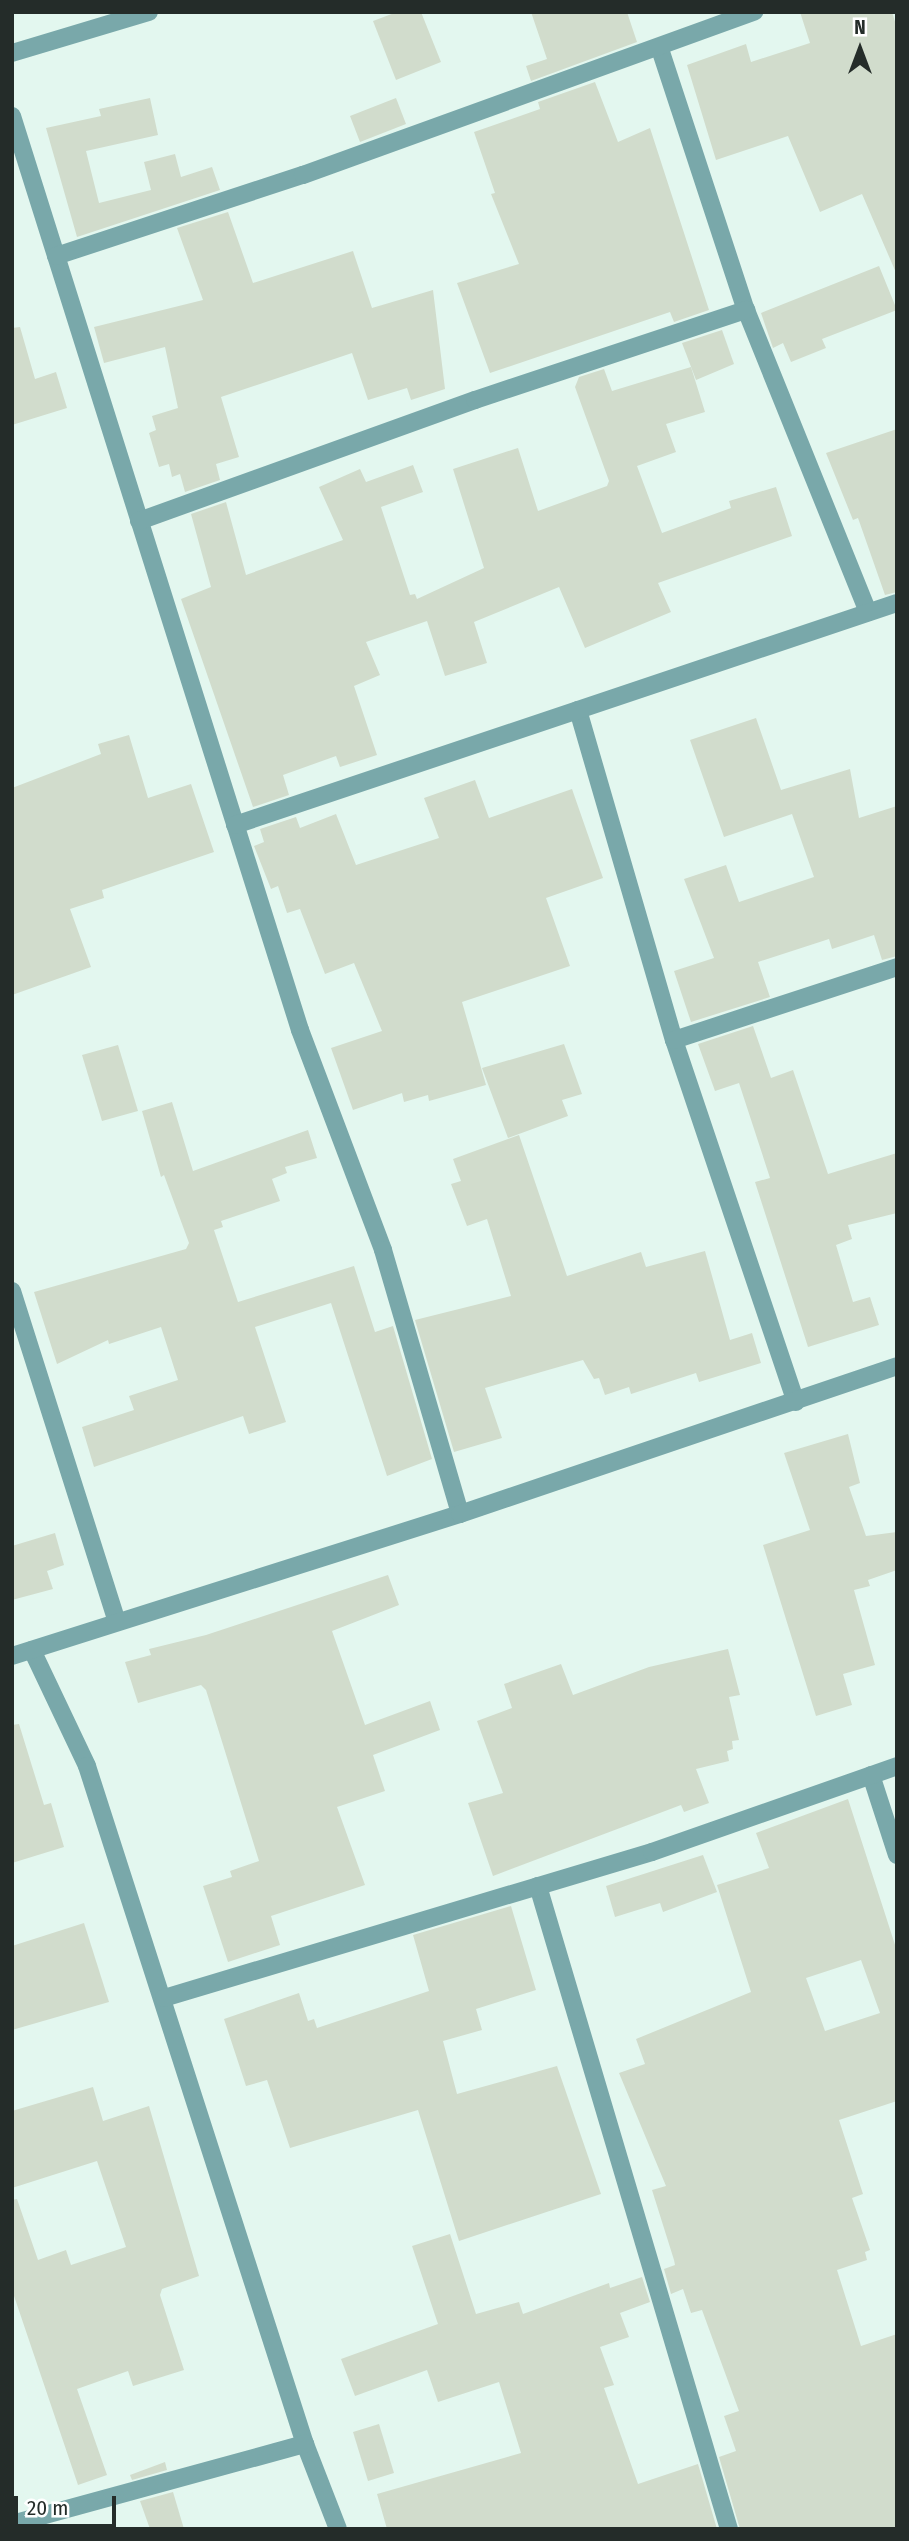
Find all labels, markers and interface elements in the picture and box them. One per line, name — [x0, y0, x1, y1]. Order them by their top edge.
north arrow — [825, 14, 895, 84]
text: N — [854, 16, 866, 39]
scale bar — [18, 2482, 119, 2526]
text: 20 m — [27, 2495, 68, 2521]

